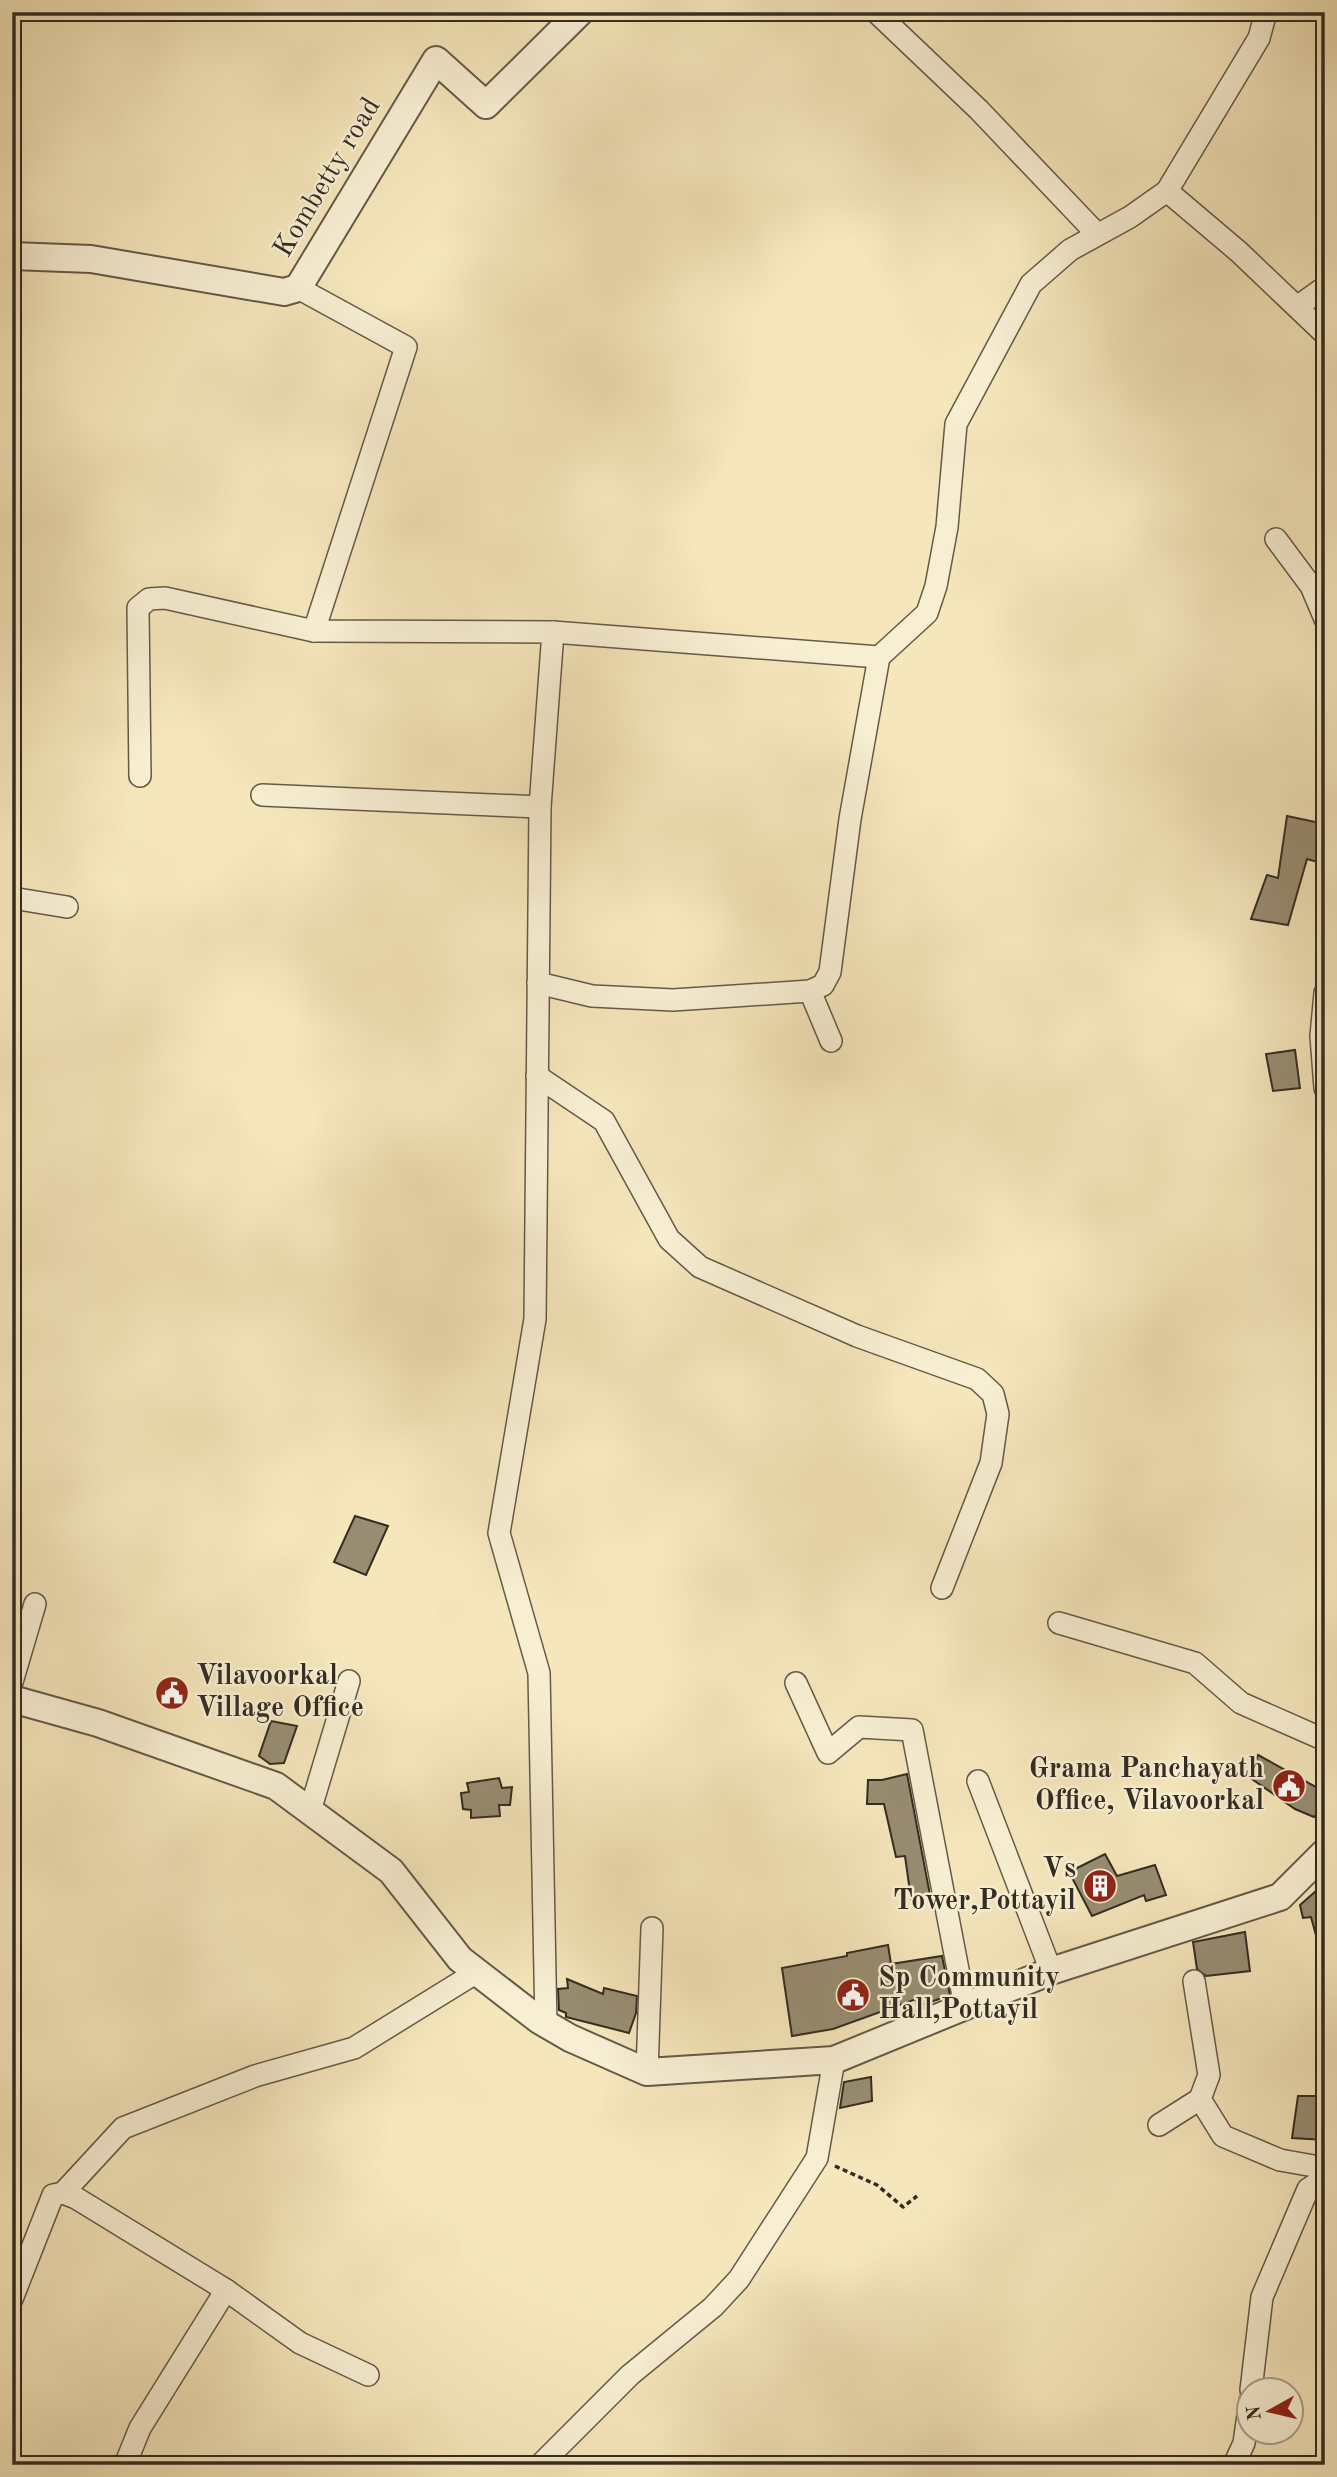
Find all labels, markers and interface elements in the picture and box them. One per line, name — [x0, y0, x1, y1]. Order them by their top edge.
street label: Kombetty road — [269, 93, 387, 263]
place label: Vilavoorkal Village Office — [196, 1663, 364, 1723]
public building icon: Vilavoorkal Village Office — [153, 1674, 191, 1712]
place label: Grama Panchayath Office, Vilavoorkal — [1029, 1756, 1264, 1816]
public building icon: Grama Panchayath Office, Vilavoorkal — [1270, 1767, 1308, 1805]
place label: Vs Tower,Pottayil — [893, 1856, 1076, 1916]
building icon: Vs Tower,Pottayil — [1081, 1867, 1119, 1905]
place label: Sp Community Hall,Pottayil — [878, 1965, 1060, 2025]
public building icon: Sp Community Hall,Pottayil — [834, 1976, 872, 2014]
north arrow — [1236, 2376, 1306, 2446]
text: N — [1245, 2404, 1266, 2422]

